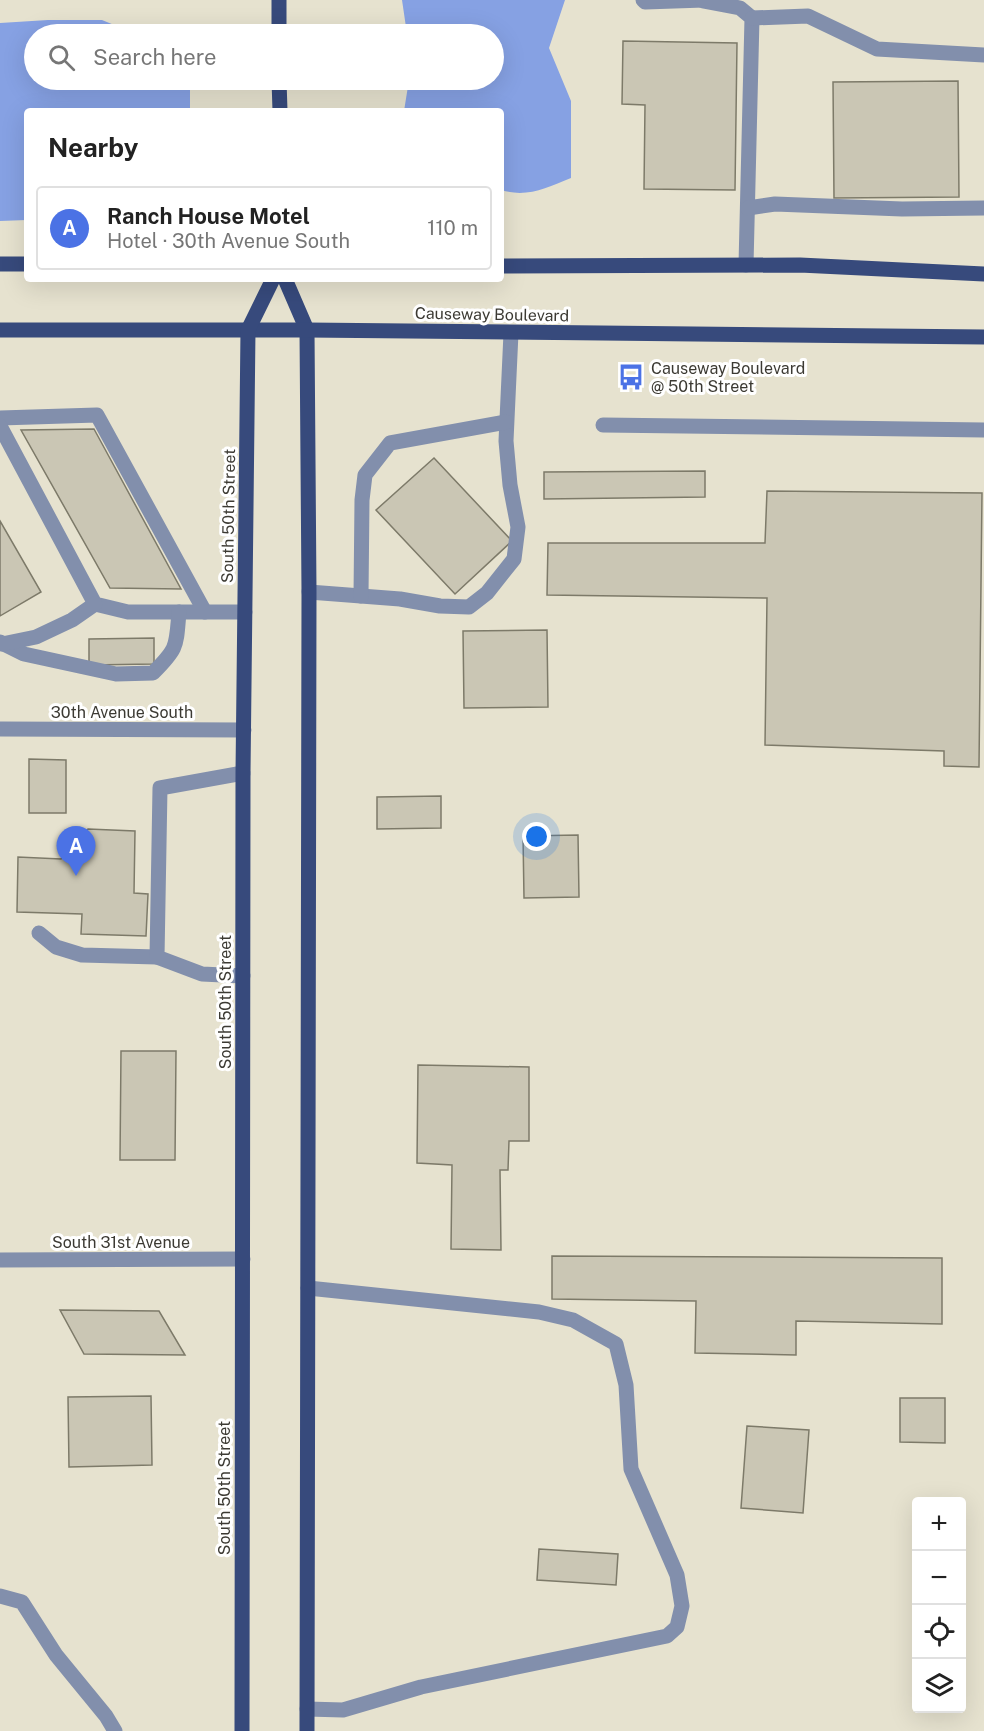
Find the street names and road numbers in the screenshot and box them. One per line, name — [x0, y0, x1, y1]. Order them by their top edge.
street label: Causeway Boulevard — [415, 304, 569, 325]
street label: South 50th Street — [218, 449, 239, 583]
street label: 30th Avenue South — [51, 703, 193, 722]
street label: South 50th Street — [216, 935, 235, 1069]
street label: South 31st Avenue — [52, 1233, 190, 1252]
street label: South 50th Street — [215, 1421, 234, 1555]

